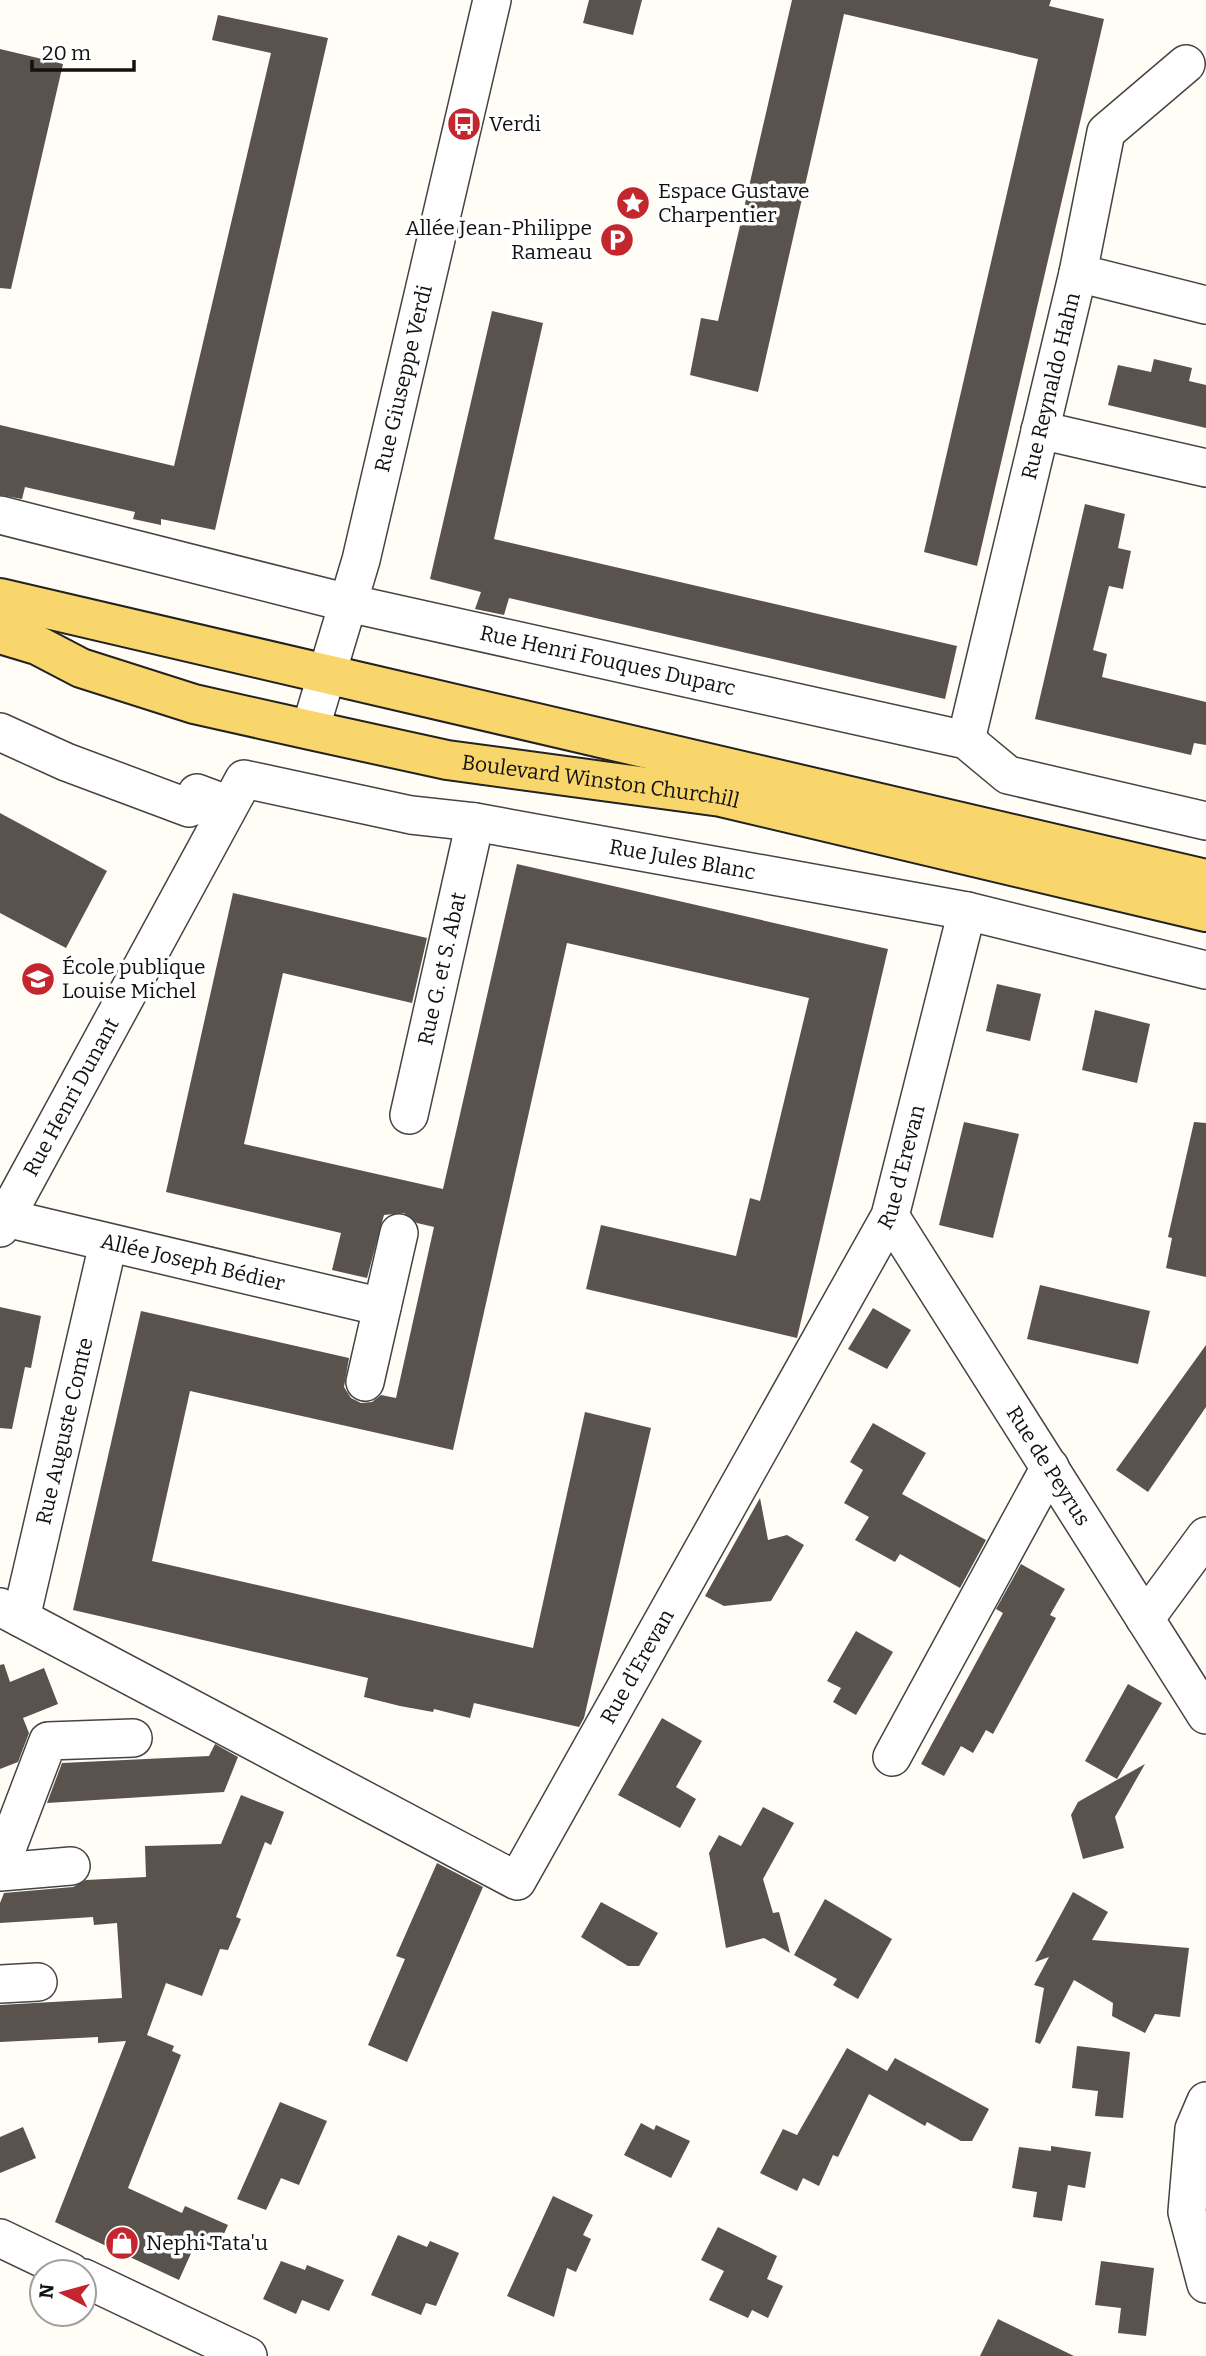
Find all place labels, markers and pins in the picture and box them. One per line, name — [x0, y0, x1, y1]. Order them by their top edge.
bus stop icon: Verdi — [445, 105, 483, 143]
place label: Verdi — [489, 111, 541, 137]
place label: Espace Gustave Charpentier — [658, 178, 810, 228]
place icon: Espace Gustave Charpentier — [614, 184, 652, 222]
place label: Allée Jean-Philippe Rameau — [405, 215, 592, 265]
parking icon: Allée Jean-Philippe Rameau — [598, 221, 636, 259]
place label: École publique Louise Michel — [62, 954, 206, 1004]
school or university icon: École publique Louise Michel — [19, 960, 57, 998]
shop icon: Nephi Tata'u — [103, 2224, 141, 2262]
place label: Nephi Tata'u — [146, 2230, 268, 2256]

